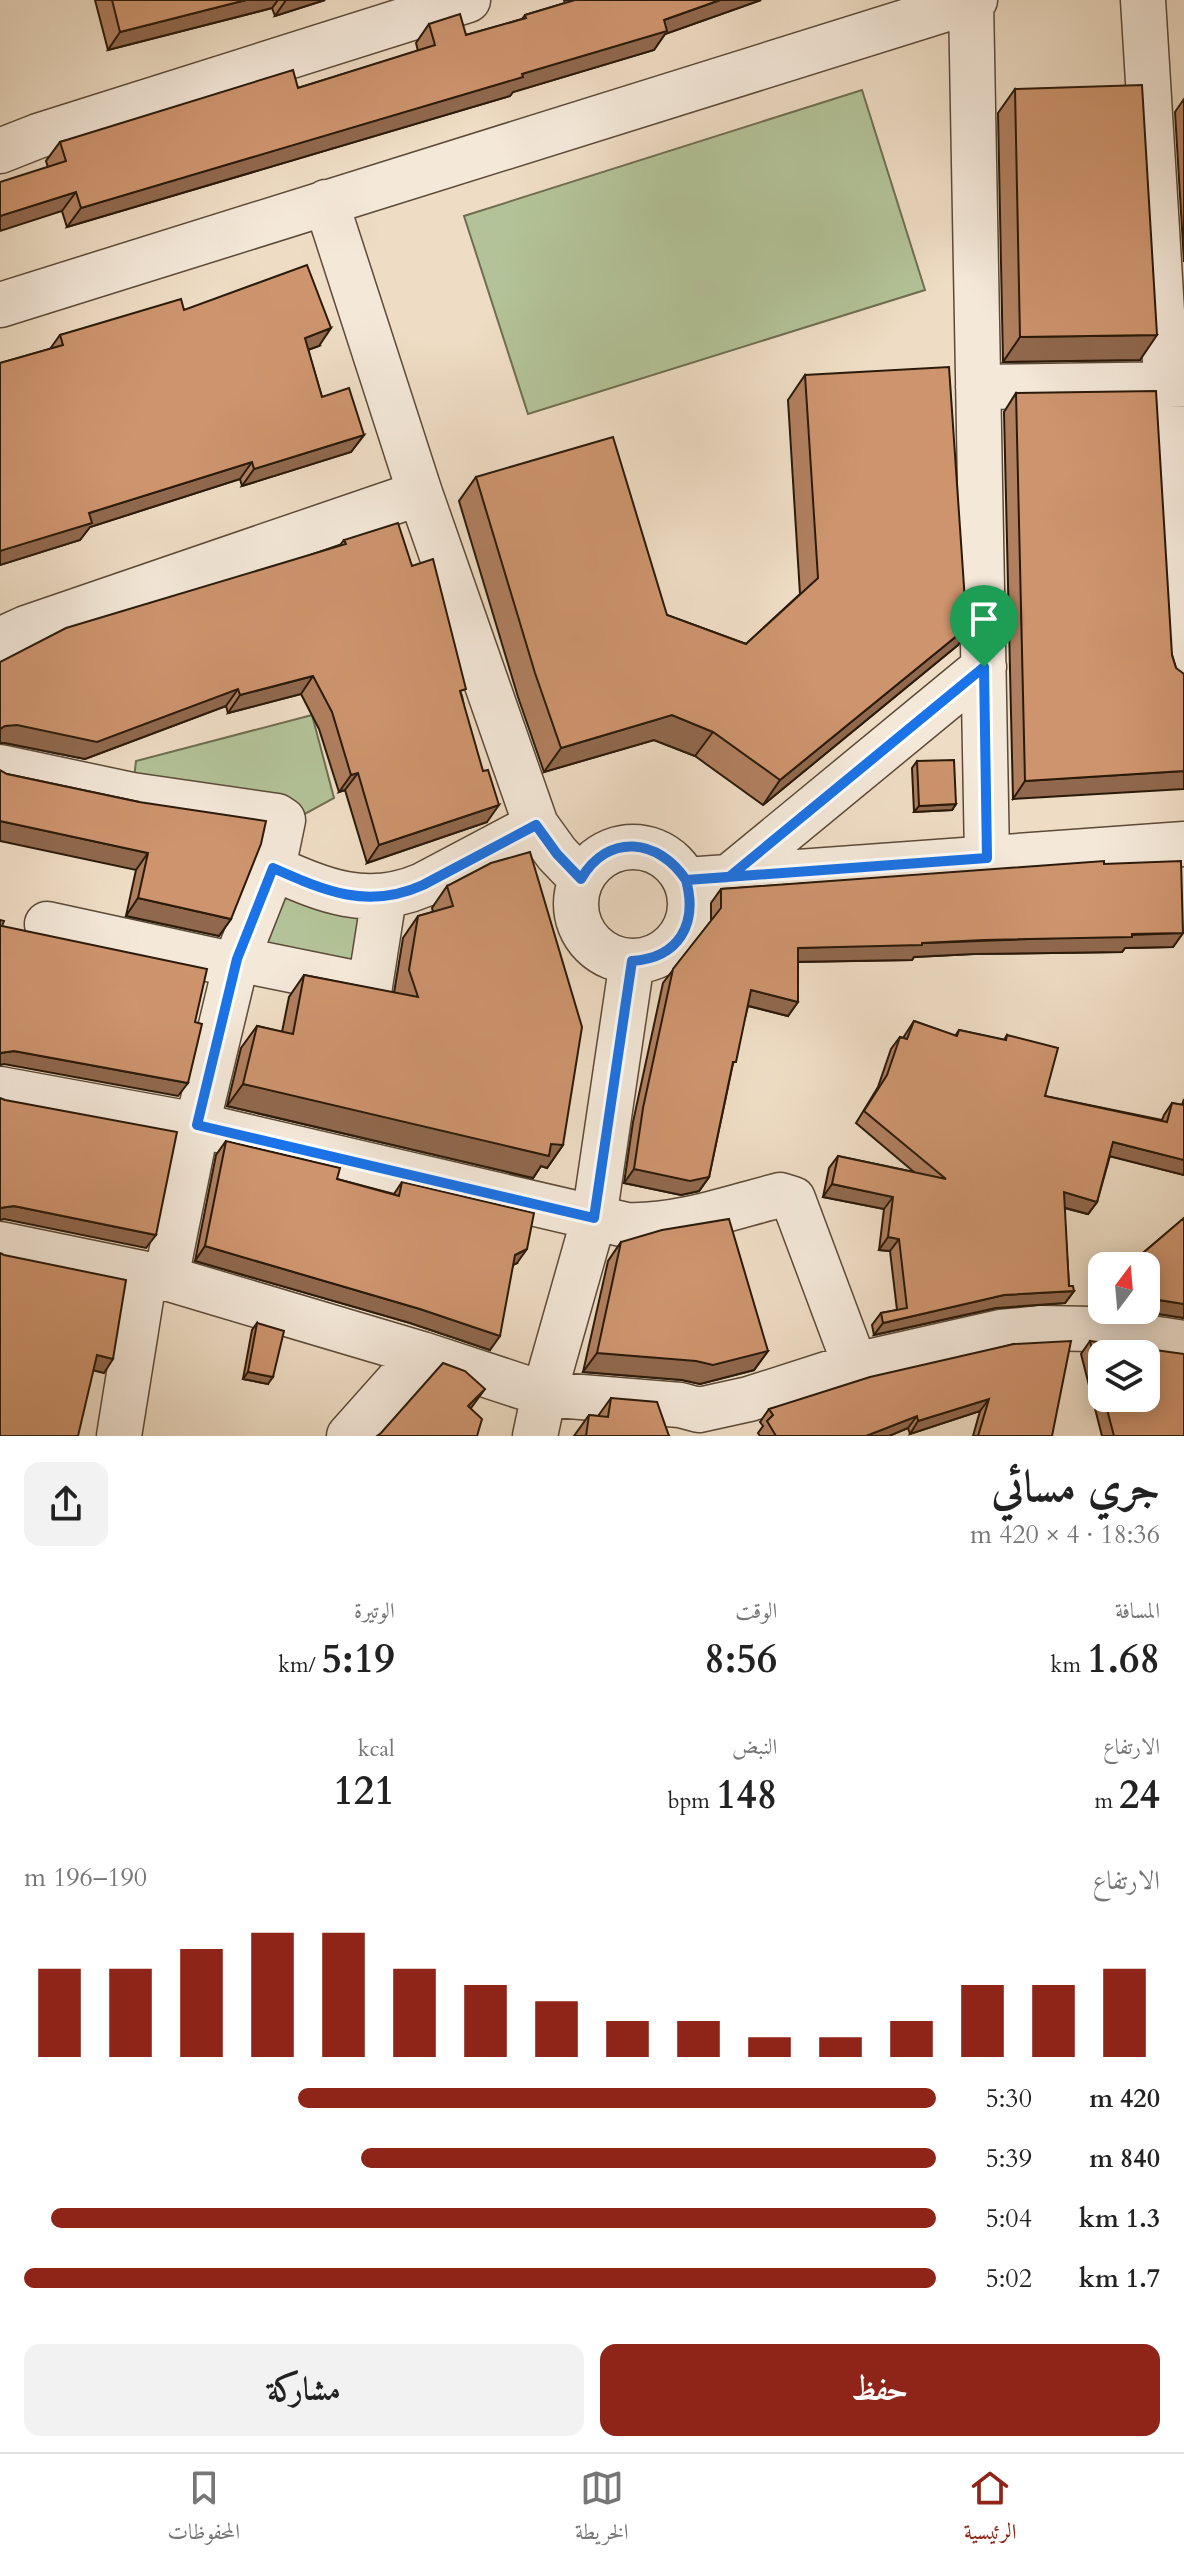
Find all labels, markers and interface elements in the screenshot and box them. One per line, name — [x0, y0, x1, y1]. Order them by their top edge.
pin — [950, 585, 1018, 667]
icon: arrive — [962, 597, 1006, 641]
north arrow — [1088, 1252, 1160, 1324]
map controls — [1088, 1252, 1160, 1412]
button: layers — [1088, 1340, 1160, 1412]
text: جري مسائي — [991, 1457, 1160, 1517]
button: share — [24, 1462, 108, 1546]
text: 18:36 · 4 × 420 m — [970, 1517, 1160, 1552]
text: الوتيرة — [354, 1596, 395, 1626]
text: الوقت — [735, 1596, 777, 1626]
text: المسافة — [1115, 1596, 1160, 1626]
text: 5:19 — [322, 1632, 395, 1687]
text: 8:56 — [704, 1632, 777, 1687]
text: 1.68 — [1087, 1632, 1160, 1687]
text: /km — [278, 1650, 322, 1680]
text: km — [1051, 1650, 1087, 1680]
text: النبض — [732, 1732, 777, 1762]
text: الارتفاع — [1103, 1732, 1160, 1762]
text: kcal — [358, 1734, 395, 1764]
text: 121 — [333, 1764, 395, 1819]
text: 148 — [716, 1768, 777, 1823]
text: 24 — [1119, 1768, 1160, 1823]
text: bpm — [668, 1786, 716, 1816]
text: m — [1094, 1786, 1119, 1816]
text: 190–196 m — [24, 1860, 147, 1895]
text: الارتفاع — [1093, 1863, 1160, 1898]
text: 5:30 — [985, 2081, 1032, 2116]
text: 420 m — [1089, 2081, 1160, 2116]
text: 5:39 — [985, 2141, 1032, 2176]
text: 840 m — [1089, 2141, 1160, 2176]
text: 5:04 — [985, 2201, 1032, 2236]
text: 1.3 km — [1079, 2201, 1160, 2236]
text: 5:02 — [985, 2261, 1032, 2296]
text: 1.7 km — [1079, 2261, 1160, 2296]
button: مشاركة — [24, 2344, 584, 2436]
button: حفظ — [600, 2344, 1160, 2436]
tab: المحفوظات — [168, 2466, 240, 2553]
tab: الخريطة — [575, 2466, 629, 2553]
tab: الرئيسية — [964, 2466, 1016, 2553]

